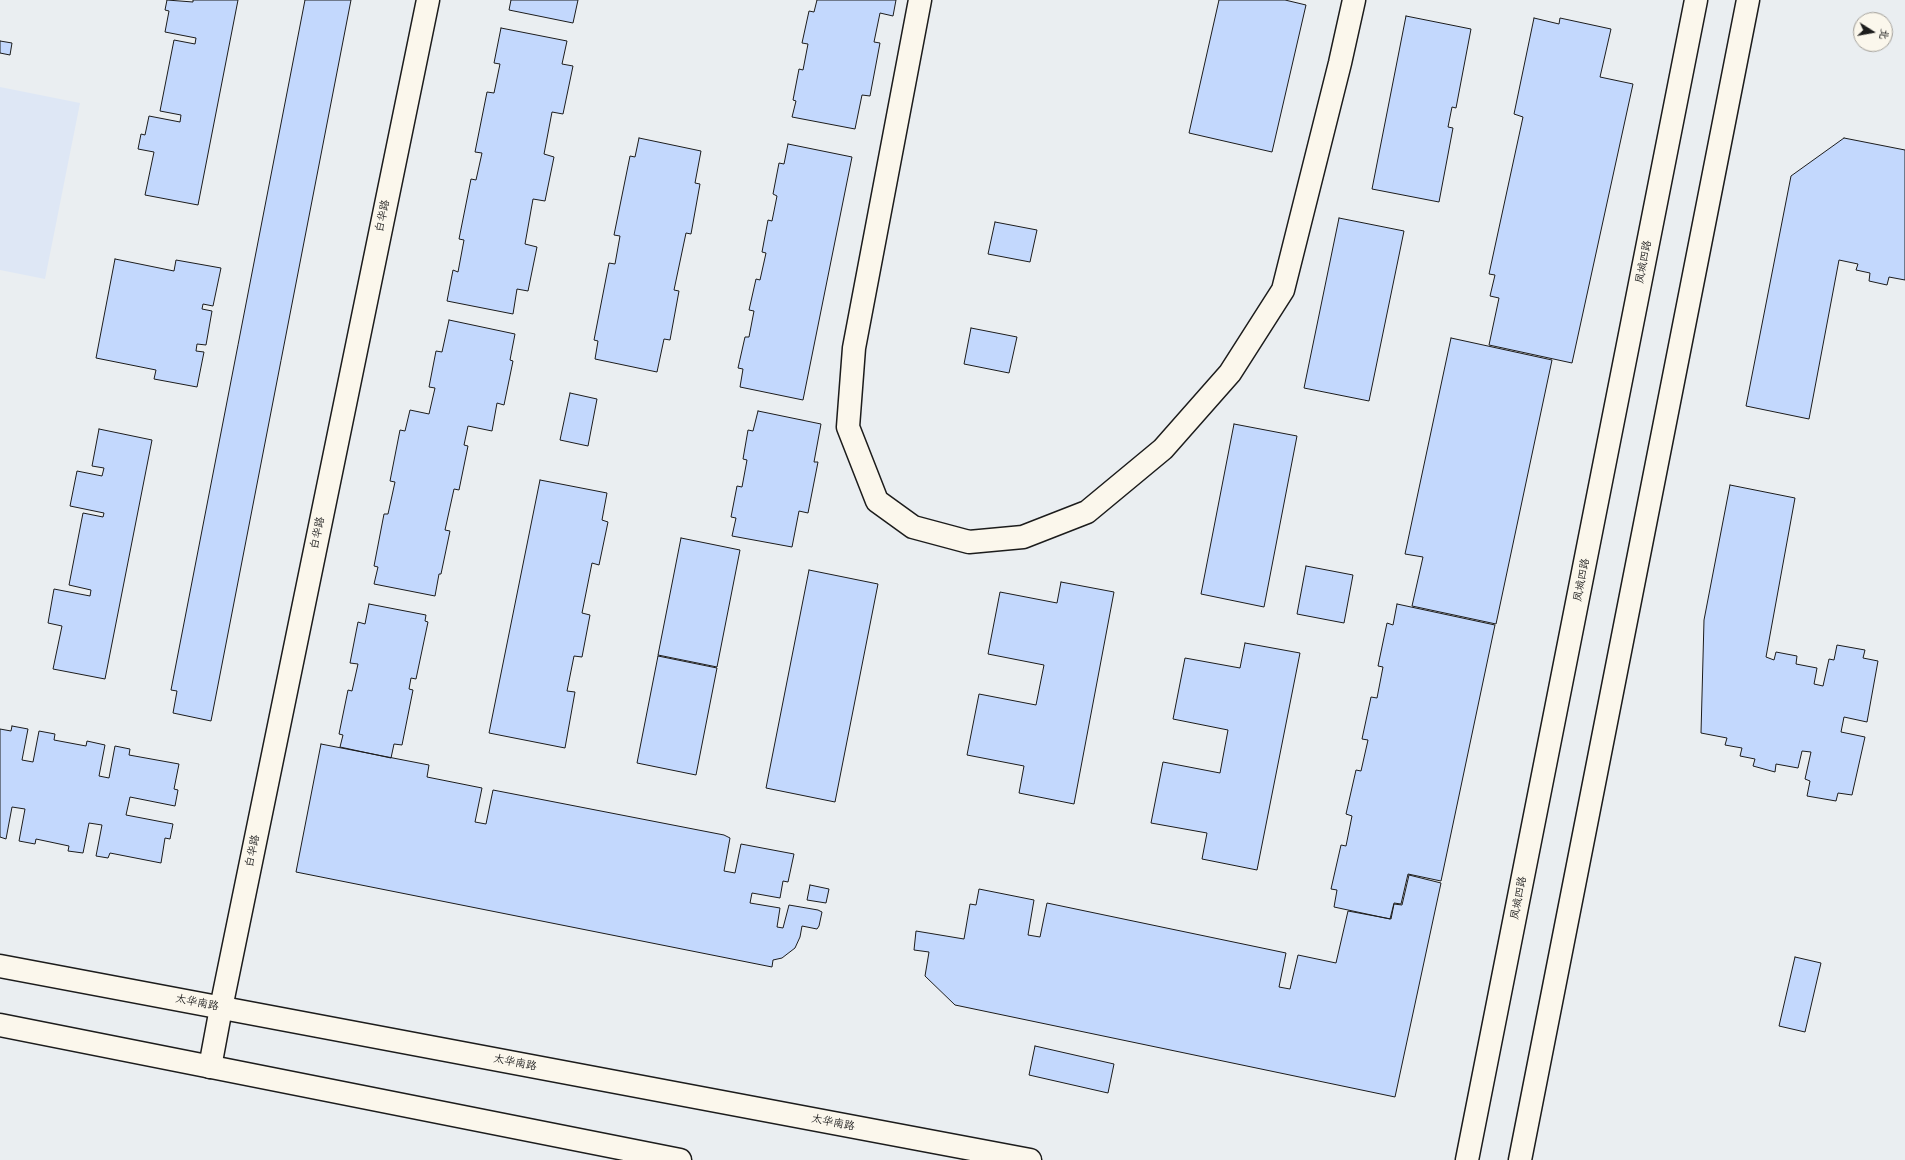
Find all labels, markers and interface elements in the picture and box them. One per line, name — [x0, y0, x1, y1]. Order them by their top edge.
north arrow — [1853, 12, 1893, 52]
text: 北 — [1877, 28, 1892, 41]
street label: 白华路 — [373, 198, 393, 234]
street label: 凤城四路 — [1633, 239, 1655, 285]
street label: 白华路 — [308, 515, 328, 551]
street label: 凤城四路 — [1571, 557, 1593, 603]
street label: 白华路 — [243, 833, 263, 869]
street label: 凤城四路 — [1508, 875, 1530, 921]
street label: 太华南路 — [174, 992, 220, 1014]
street label: 太华南路 — [492, 1052, 538, 1074]
street label: 太华南路 — [810, 1112, 856, 1134]

